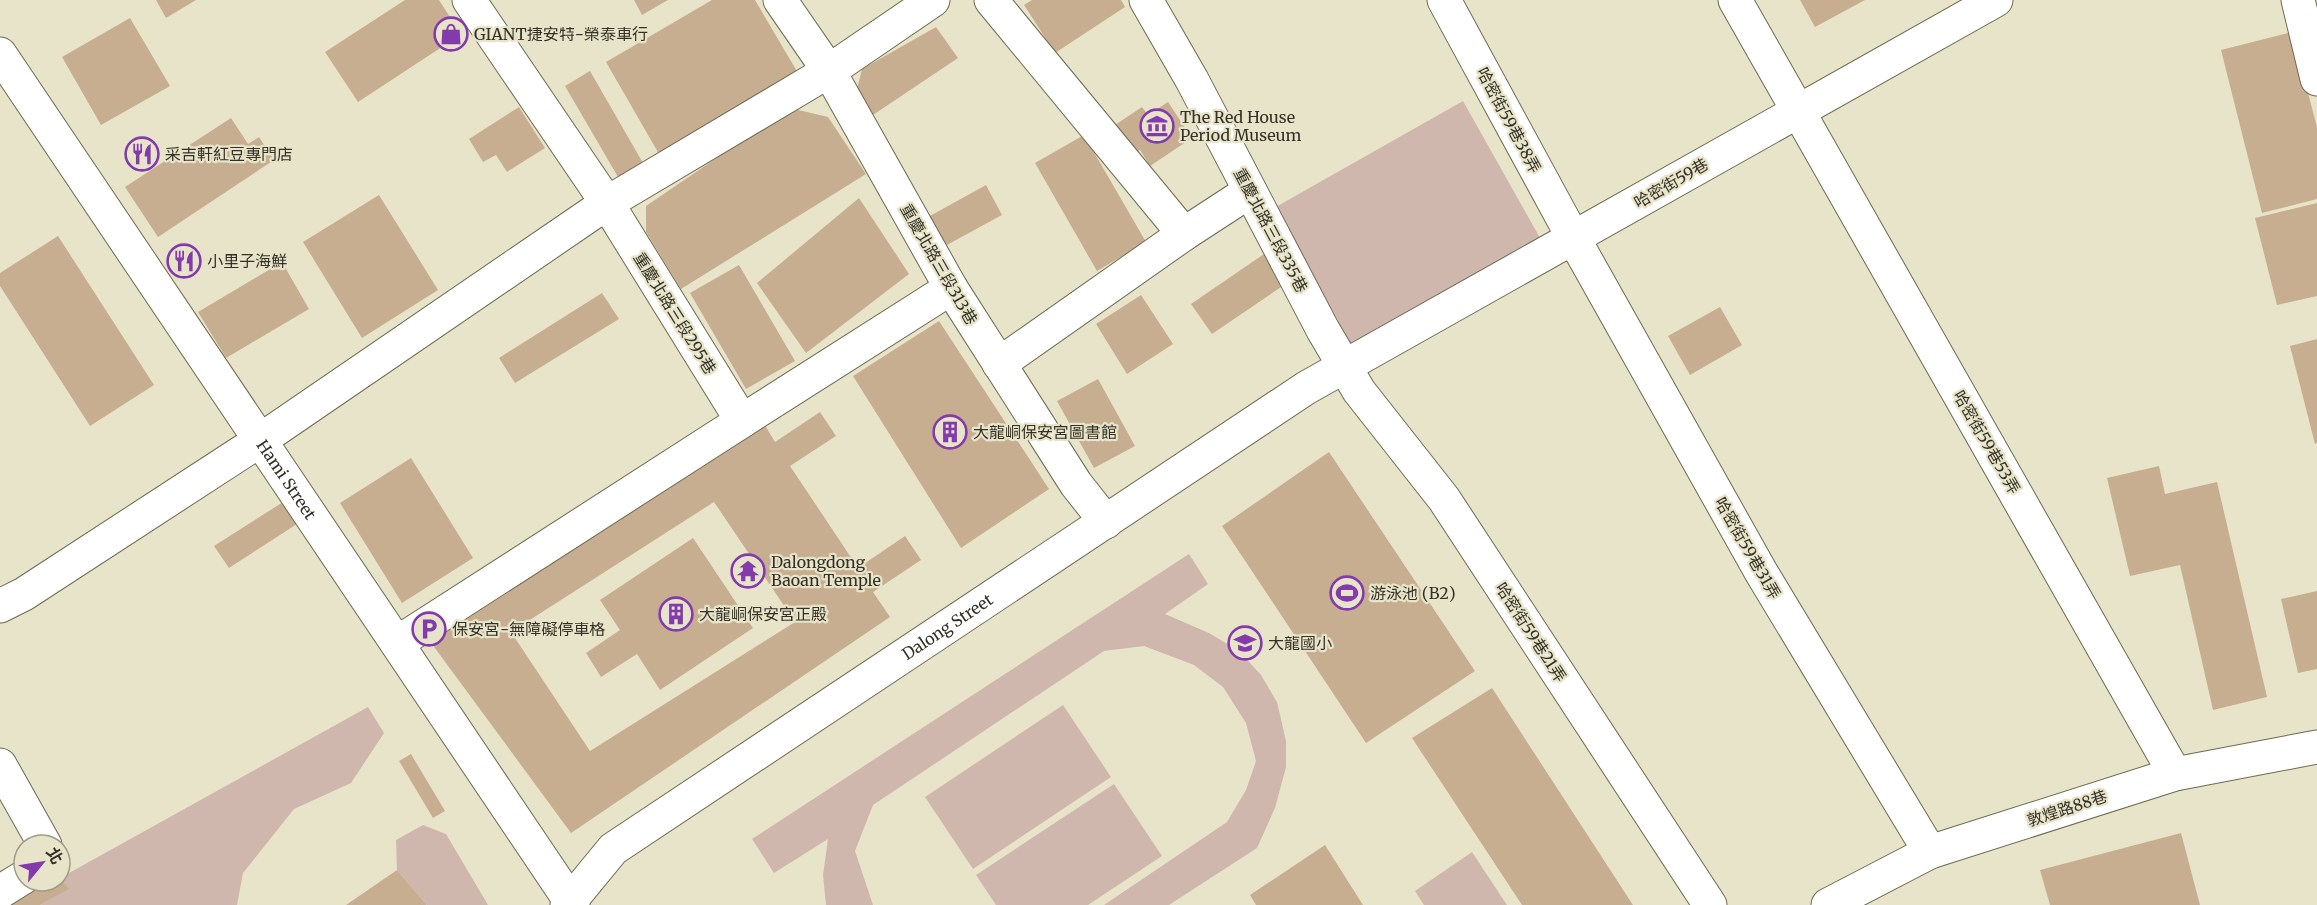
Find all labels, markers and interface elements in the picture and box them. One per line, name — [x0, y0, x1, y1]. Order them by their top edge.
shop icon: GIANT捷安特-榮泰車行 — [433, 16, 469, 52]
place label: GIANT捷安特-榮泰車行 — [474, 24, 648, 44]
street label: 哈密街59巷38弄 — [1473, 64, 1545, 176]
place label: The Red House Period Museum — [1180, 107, 1301, 145]
museum icon: The Red House Period Museum — [1139, 108, 1175, 144]
restaurant icon: 采吉軒紅豆專門店 — [124, 136, 160, 172]
place label: 采吉軒紅豆專門店 — [165, 144, 293, 164]
street label: 哈密街59巷 — [1630, 154, 1712, 212]
street label: 重慶北路三段335巷 — [1230, 164, 1312, 296]
street label: 重慶北路三段313巷 — [896, 200, 982, 328]
restaurant icon: 小里子海鮮 — [166, 243, 202, 279]
street label: 重慶北路三段295巷 — [629, 248, 721, 378]
place label: 小里子海鮮 — [207, 251, 287, 271]
street label: 哈密街59巷53弄 — [1949, 387, 2025, 497]
building icon: 大龍峒保安宮圖書館 — [932, 414, 968, 450]
place label: 大龍峒保安宮圖書館 — [973, 422, 1117, 442]
street label: Hami Street — [253, 436, 321, 524]
street label: 哈密街59巷31弄 — [1711, 494, 1785, 602]
place label: Dalongdong Baoan Temple — [771, 552, 881, 590]
temple icon: Dalongdong Baoan Temple — [730, 553, 766, 589]
sports icon: 游泳池 (B2) — [1329, 575, 1365, 611]
street label: 哈密街59巷21弄 — [1491, 578, 1571, 686]
place label: 游泳池 (B2) — [1370, 583, 1456, 603]
street label: Dalong Street — [898, 589, 997, 664]
building icon: 大龍峒保安宮正殿 — [658, 596, 694, 632]
place label: 大龍峒保安宮正殿 — [699, 604, 827, 624]
parking icon: 保安宮-無障礙停車格 — [411, 611, 447, 647]
place label: 保安宮-無障礙停車格 — [452, 619, 605, 639]
school or university icon: 大龍國小 — [1227, 625, 1263, 661]
place label: 大龍國小 — [1268, 633, 1332, 653]
street label: 敦煌路88巷 — [2024, 786, 2110, 830]
north arrow — [12, 833, 72, 893]
text: 北 — [42, 844, 68, 867]

